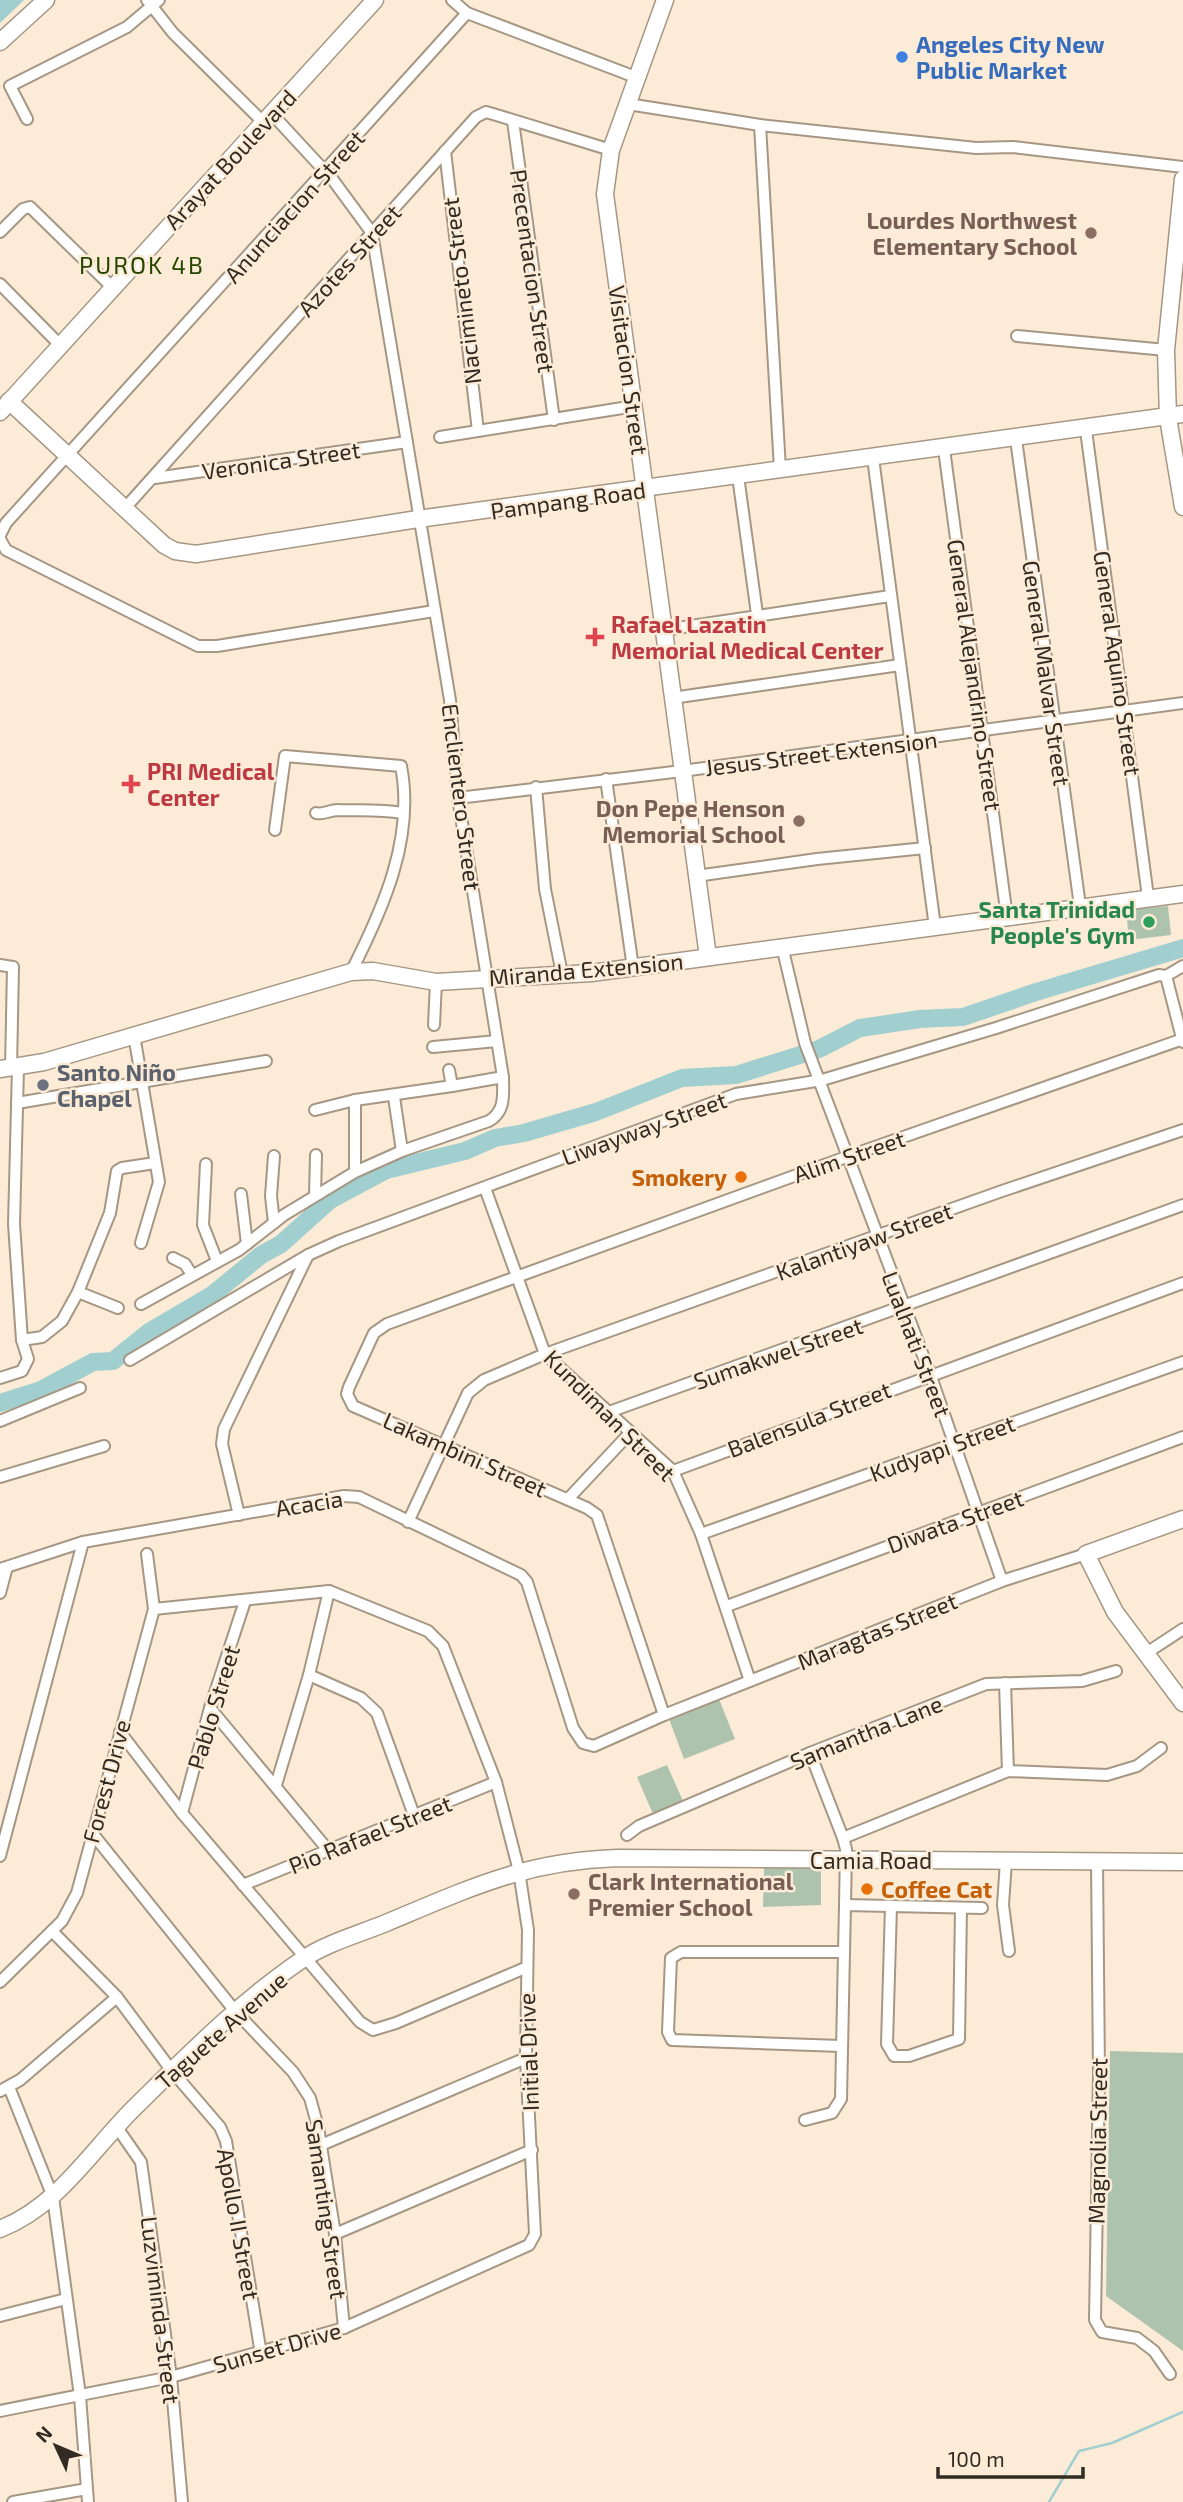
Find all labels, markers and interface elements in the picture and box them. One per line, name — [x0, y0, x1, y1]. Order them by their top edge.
place label: Angeles City New Public Market — [916, 30, 1105, 84]
marker: Angeles City New Public Market — [894, 49, 910, 65]
street label: Arayat Boulevard — [158, 83, 302, 235]
street label: Anunciacion Street — [218, 124, 370, 288]
street label: Precentacion Street — [505, 167, 561, 375]
street label: Nacimineto Street — [436, 196, 486, 386]
street label: Azotes Street — [291, 198, 407, 322]
place label: Lourdes Northwest Elementary School — [867, 206, 1077, 260]
marker: Lourdes Northwest Elementary School — [1083, 225, 1099, 241]
district label: PUROK 4B — [79, 250, 205, 279]
street label: Visitacion Street — [603, 283, 655, 457]
street label: Veronica Street — [200, 435, 362, 485]
street label: Pampang Road — [489, 475, 647, 525]
street label: General Alejandrino Street — [942, 537, 1008, 813]
street label: General Aquino Street — [1088, 549, 1148, 778]
street label: General Malvar Street — [1017, 558, 1077, 788]
place label: Rafael Lazatin Memorial Medical Center — [611, 610, 884, 664]
marker: Rafael Lazatin Memorial Medical Center — [585, 627, 605, 647]
street label: Enclientero Street — [437, 702, 487, 892]
street label: Jesus Street Extension — [703, 725, 939, 781]
place label: PRI Medical Center — [147, 757, 275, 811]
marker: PRI Medical Center — [121, 774, 141, 794]
place label: Don Pepe Henson Memorial School — [596, 794, 785, 848]
marker: Don Pepe Henson Memorial School — [791, 813, 807, 829]
place label: Santa Trinidad People's Gym — [979, 895, 1135, 949]
marker: Santa Trinidad People's Gym — [1141, 914, 1157, 930]
street label: Miranda Extension — [487, 947, 685, 991]
place label: Santo Niño Chapel — [57, 1058, 176, 1112]
marker: Santo Niño Chapel — [35, 1077, 51, 1093]
street label: Liwayway Street — [558, 1085, 730, 1171]
street label: Alim Street — [790, 1124, 909, 1188]
place label: Smokery — [631, 1163, 727, 1191]
marker: Smokery — [733, 1169, 749, 1185]
street label: Kalantiyaw Street — [772, 1196, 956, 1286]
street label: Lualhati Street — [876, 1267, 958, 1421]
street label: Sumakwel Street — [690, 1311, 866, 1395]
street label: Kundiman Street — [539, 1344, 682, 1487]
street label: Balensula Street — [723, 1375, 895, 1463]
street label: Lakambini Street — [379, 1405, 551, 1503]
street label: Kudyapi Street — [866, 1409, 1019, 1487]
street label: Diwata Street — [883, 1483, 1027, 1559]
street label: Acacia — [273, 1484, 345, 1522]
street label: Maragtas Street — [793, 1586, 961, 1676]
street label: Pablo Street — [181, 1641, 245, 1772]
street label: Samantha Lane — [786, 1689, 946, 1775]
street label: Forest Drive — [76, 1716, 136, 1846]
street label: Pio Rafael Street — [284, 1788, 456, 1879]
street label: Camia Road — [810, 1846, 932, 1874]
place label: Clark International Premier School — [588, 1867, 794, 1921]
place label: Coffee Cat — [881, 1875, 992, 1903]
marker: Coffee Cat — [859, 1881, 875, 1897]
marker: Clark International Premier School — [566, 1886, 582, 1902]
street label: Taguete Avenue — [150, 1965, 292, 2095]
street label: Initial Drive — [512, 1992, 544, 2112]
street label: Magnolia Street — [1082, 2057, 1112, 2224]
street label: Samanting Street — [301, 2117, 354, 2301]
street label: Apollo II Street — [212, 2146, 266, 2302]
street label: Luzviminda Street — [136, 2215, 186, 2406]
street label: Sunset Drive — [210, 2315, 344, 2379]
north arrow — [21, 2411, 91, 2481]
text: N — [30, 2421, 56, 2447]
scale bar — [938, 2436, 1083, 2480]
text: 100 m — [948, 2446, 1005, 2471]

